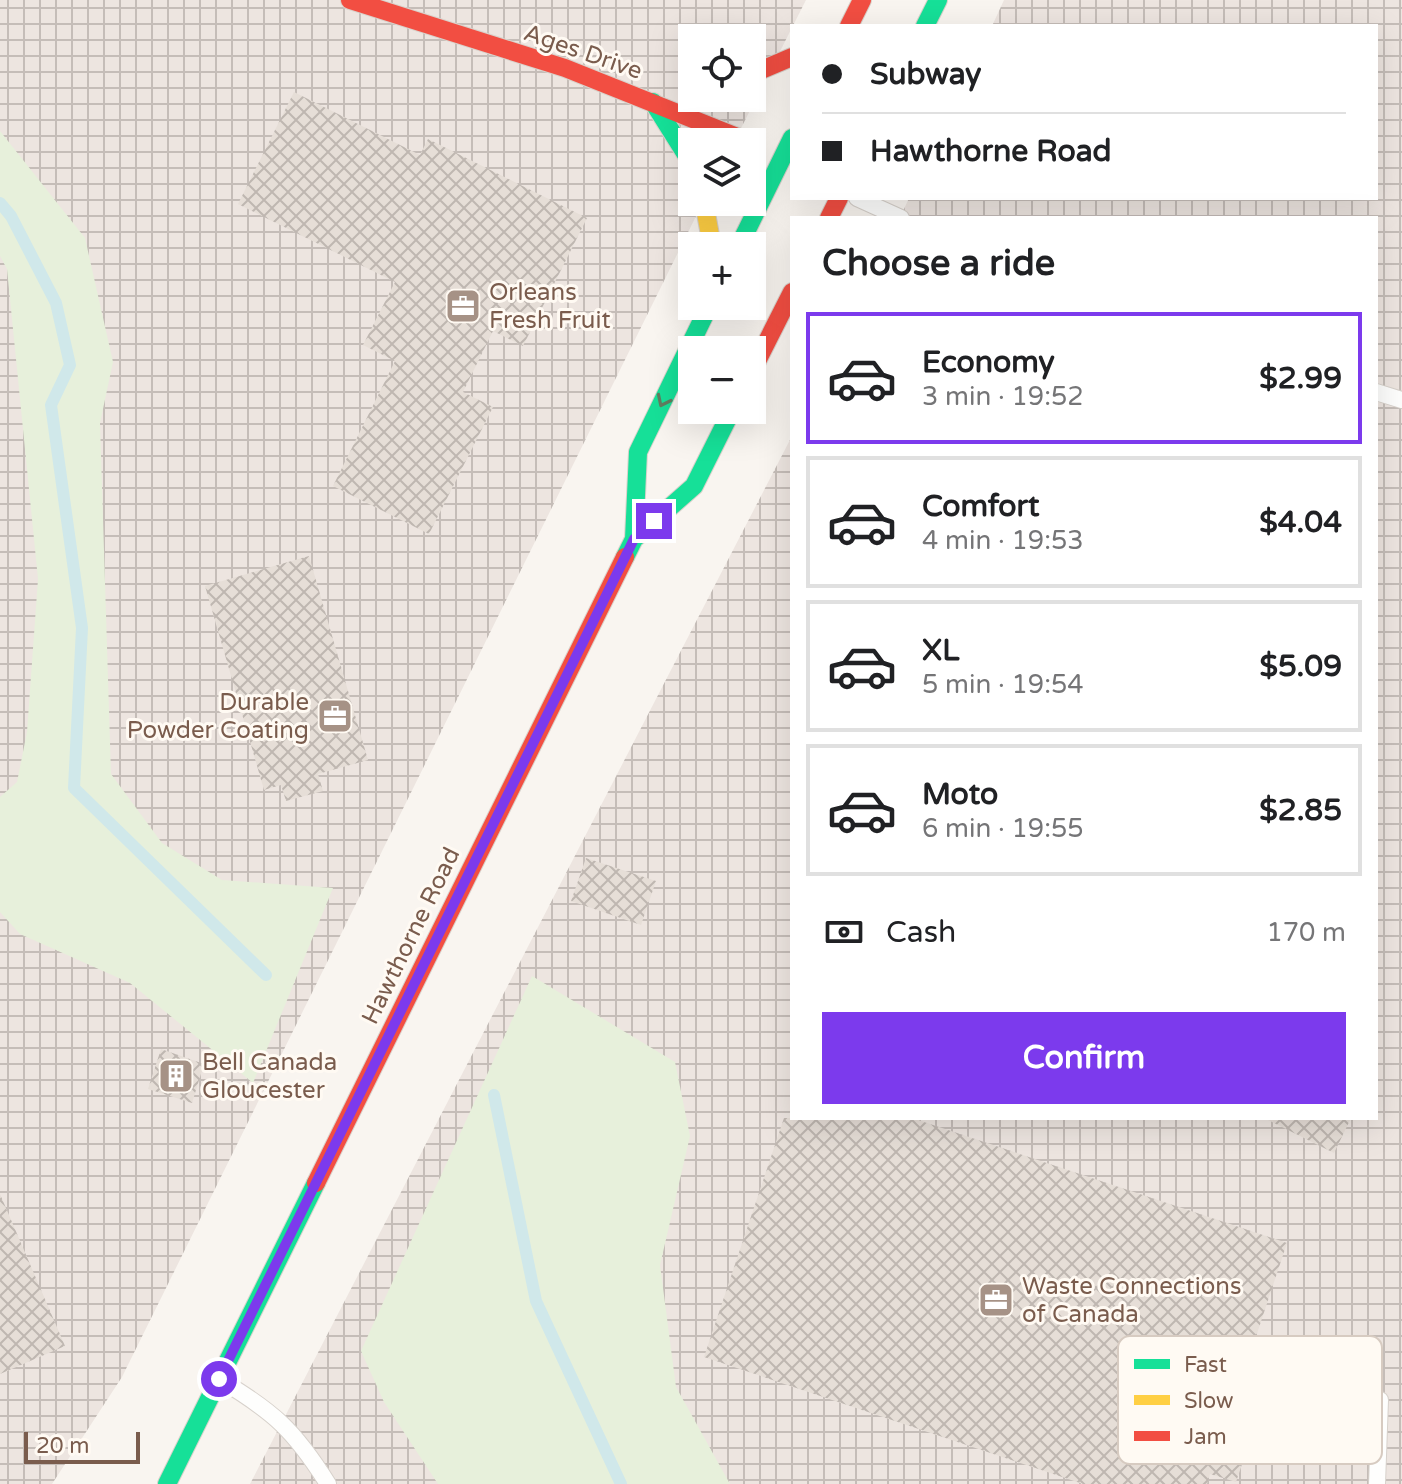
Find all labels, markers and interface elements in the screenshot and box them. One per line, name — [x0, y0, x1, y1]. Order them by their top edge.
street label: Ages Drive — [520, 18, 646, 86]
map controls — [678, 24, 766, 424]
button: locate — [678, 24, 766, 112]
text: Subway — [870, 56, 981, 93]
button: layers — [678, 128, 766, 216]
text: Hawthorne Road — [870, 133, 1112, 170]
button: + — [678, 232, 766, 320]
text: Choose a ride — [822, 242, 1055, 285]
place label: Orleans Fresh Fruit — [489, 278, 611, 335]
office icon: Orleans Fresh Fruit — [444, 287, 482, 325]
button: − — [678, 336, 766, 424]
icon: car — [826, 342, 898, 414]
text: Economy — [922, 344, 1055, 381]
text: $2.99 — [1259, 360, 1342, 397]
text: 3 min · 19:52 — [922, 381, 1084, 412]
one-way arrow — [657, 393, 672, 408]
icon: car — [826, 486, 898, 558]
text: Comfort — [922, 488, 1040, 525]
route end — [636, 503, 672, 539]
text: $4.04 — [1259, 504, 1342, 541]
text: 4 min · 19:53 — [922, 525, 1084, 556]
icon: car — [826, 630, 898, 702]
text: XL — [922, 632, 959, 669]
text: $5.09 — [1260, 648, 1342, 685]
text: 5 min · 19:54 — [922, 669, 1084, 700]
place label: Durable Powder Coating — [127, 688, 309, 745]
office icon: Durable Powder Coating — [316, 697, 354, 735]
icon: car — [826, 774, 898, 846]
text: Moto — [922, 776, 998, 813]
text: $2.85 — [1259, 792, 1342, 829]
text: 6 min · 19:55 — [922, 813, 1084, 844]
street label: Hawthorne Road — [356, 843, 466, 1029]
icon: cash — [822, 910, 866, 954]
text: Cash — [886, 914, 956, 951]
text: 170 m — [1266, 917, 1346, 948]
button: Confirm — [822, 1012, 1346, 1104]
place label: Bell Canada Gloucester — [202, 1048, 337, 1105]
building icon: Bell Canada Gloucester — [157, 1057, 195, 1095]
place label: Waste Connections of Canada — [1022, 1272, 1241, 1329]
office icon: Waste Connections of Canada — [977, 1281, 1015, 1319]
legend — [1118, 1336, 1382, 1464]
text: Fast — [1184, 1352, 1227, 1378]
route start — [201, 1361, 237, 1397]
text: Slow — [1184, 1388, 1234, 1414]
text: Jam — [1184, 1424, 1227, 1450]
scale bar — [24, 1428, 140, 1464]
text: 20 m — [36, 1433, 90, 1459]

